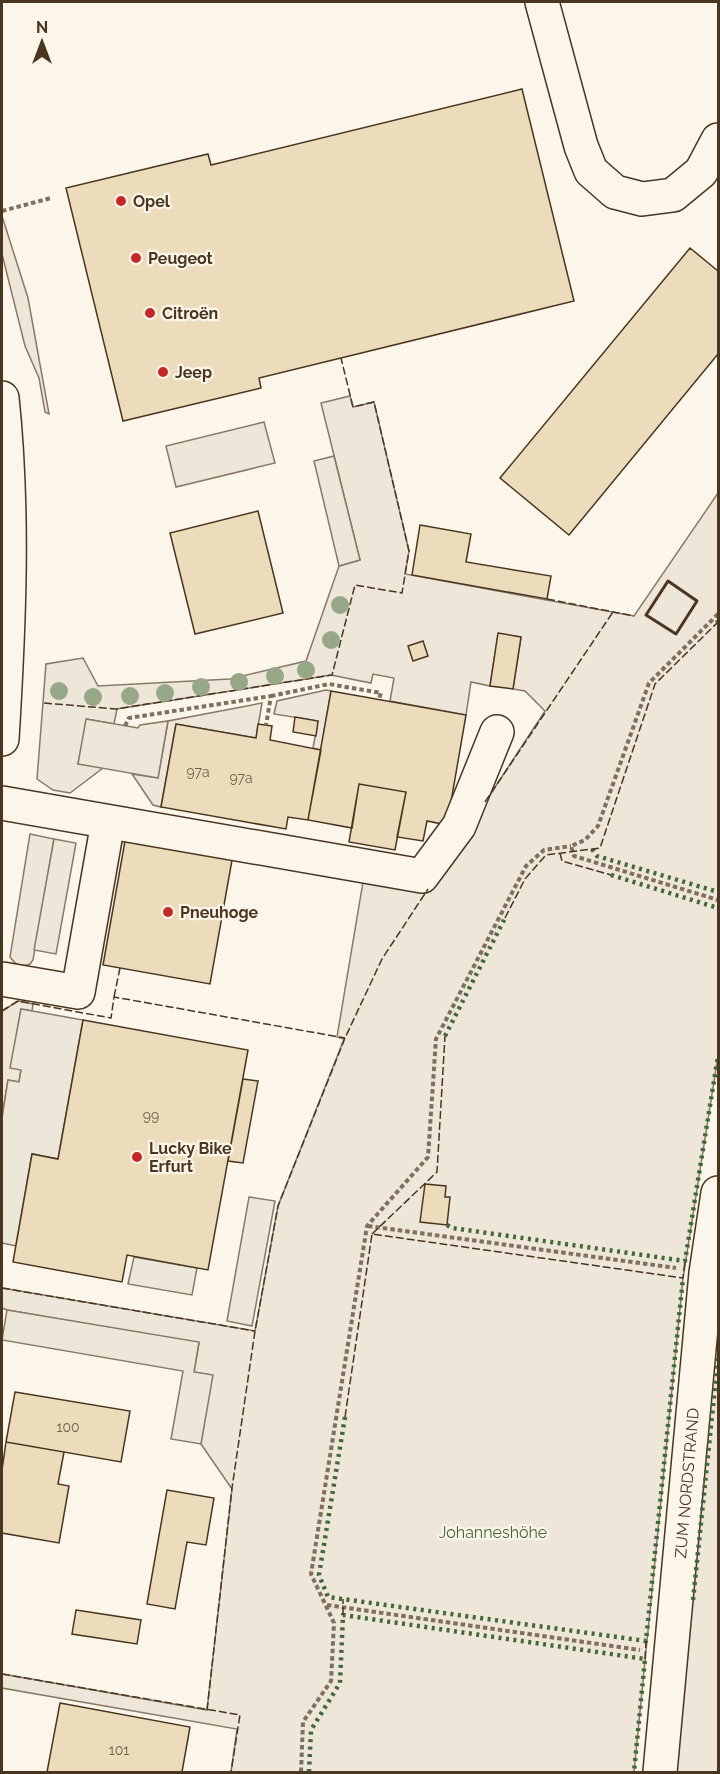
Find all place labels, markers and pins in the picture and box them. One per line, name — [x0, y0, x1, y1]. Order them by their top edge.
place label: Opel — [133, 192, 171, 211]
marker: Opel — [114, 194, 128, 208]
place label: Peugeot — [148, 249, 213, 268]
marker: Peugeot — [129, 251, 143, 265]
place label: Citroën — [162, 304, 218, 323]
marker: Citroën — [143, 306, 157, 320]
place label: Jeep — [175, 363, 212, 382]
marker: Jeep — [156, 365, 170, 379]
place label: Pneuhoge — [180, 903, 259, 922]
marker: Pneuhoge — [161, 905, 175, 919]
place label: Lucky Bike Erfurt — [149, 1139, 232, 1176]
marker: Lucky Bike Erfurt — [130, 1150, 144, 1164]

